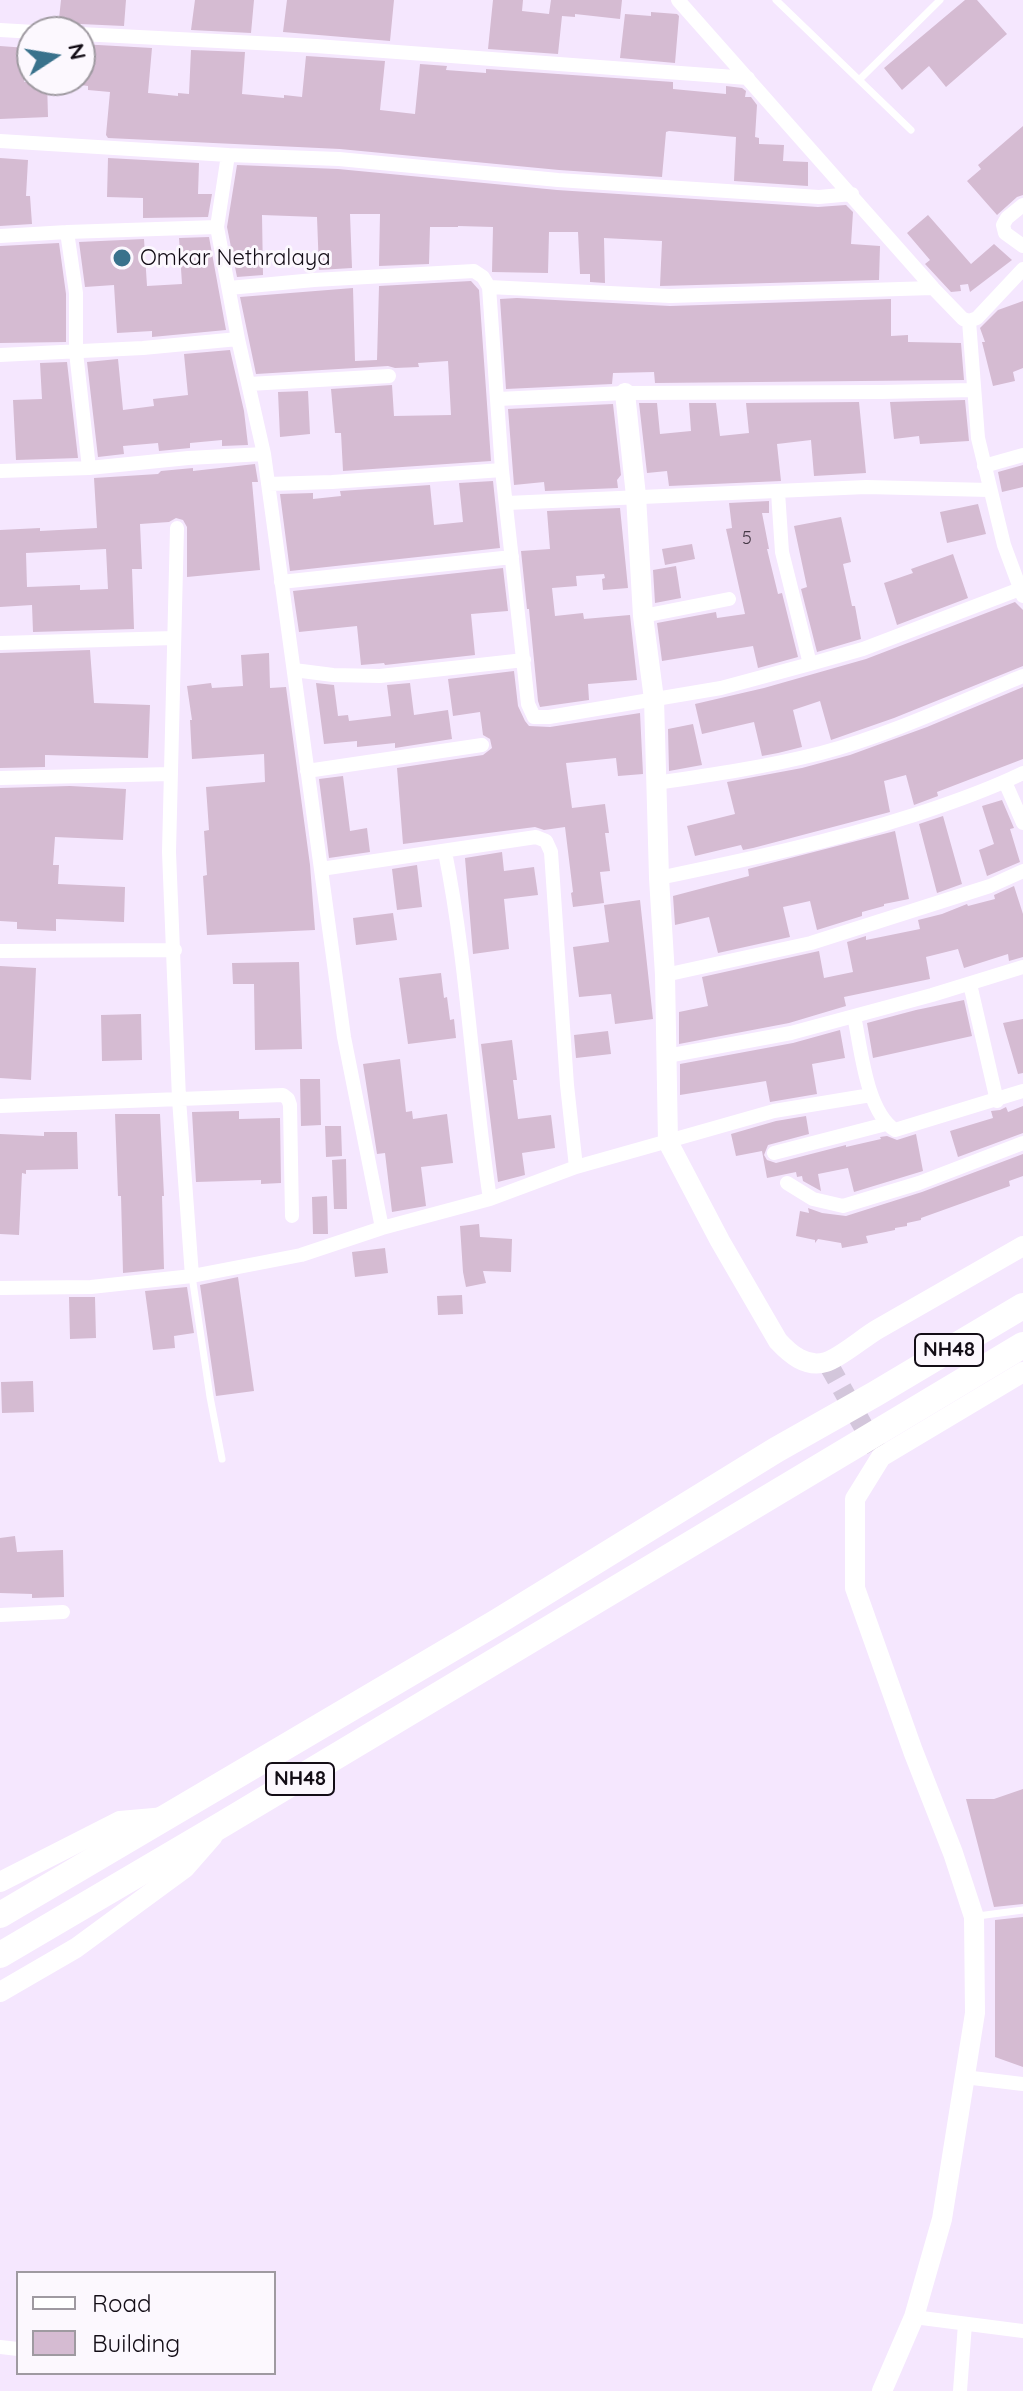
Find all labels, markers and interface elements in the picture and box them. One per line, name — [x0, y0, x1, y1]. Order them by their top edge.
north arrow — [16, 16, 96, 96]
text: N — [62, 41, 93, 62]
place label: Omkar Nethralaya — [140, 245, 331, 271]
marker: Omkar Nethralaya — [111, 247, 133, 269]
house number: 5 — [742, 528, 752, 550]
road number: NH48 — [915, 1334, 983, 1366]
road number: NH48 — [266, 1763, 334, 1795]
legend — [16, 2271, 276, 2375]
text: Road — [92, 2288, 152, 2318]
text: Building — [92, 2328, 180, 2358]

